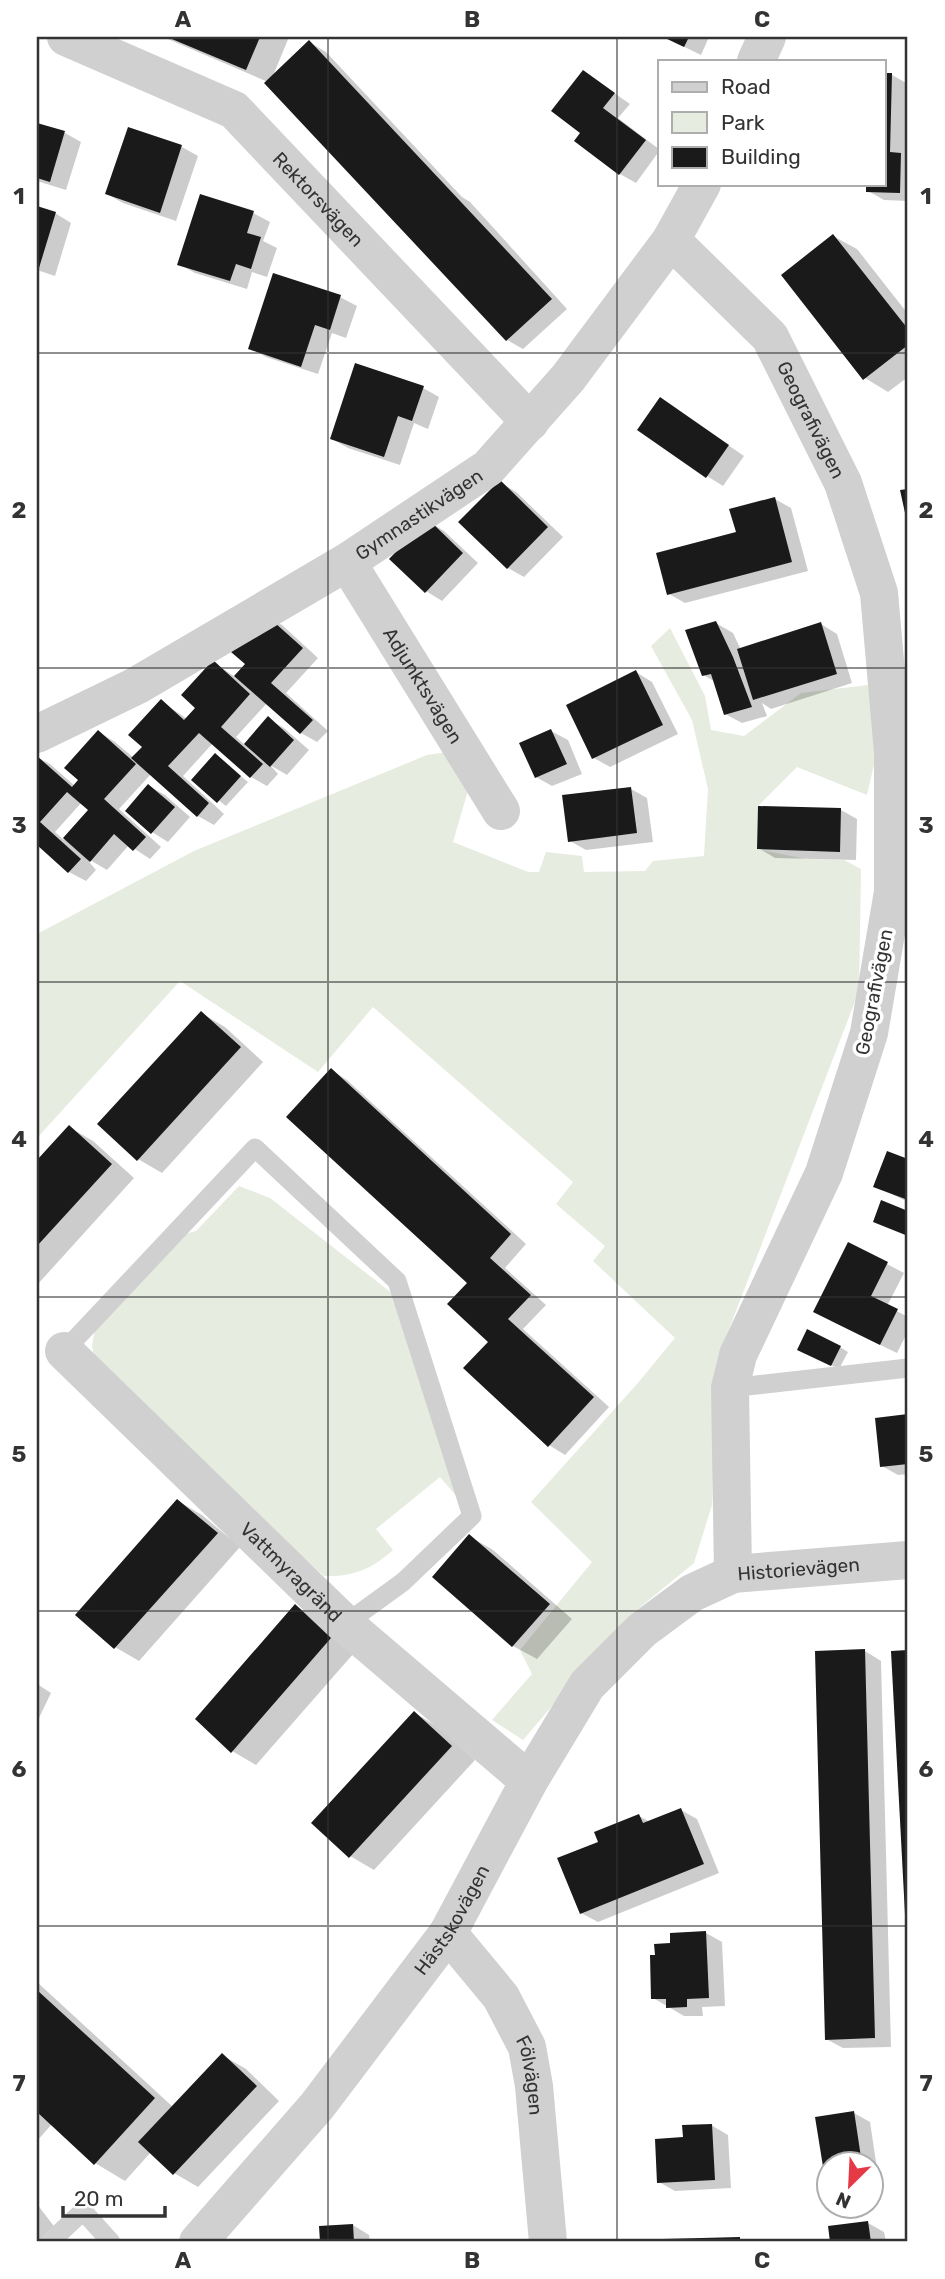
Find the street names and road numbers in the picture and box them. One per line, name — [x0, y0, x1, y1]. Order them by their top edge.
street label: Rektorsvägen — [268, 147, 369, 251]
street label: Geografivägen — [772, 357, 850, 482]
street label: Gymnastikvägen — [351, 464, 487, 565]
street label: Adjunktsvägen — [379, 623, 468, 748]
street label: Geografivägen — [851, 927, 897, 1057]
street label: Vattmyragränd — [236, 1517, 347, 1627]
street label: Historievägen — [737, 1552, 860, 1585]
street label: Hästskovägen — [409, 1861, 494, 1979]
street label: Fölvägen — [511, 2031, 548, 2116]

